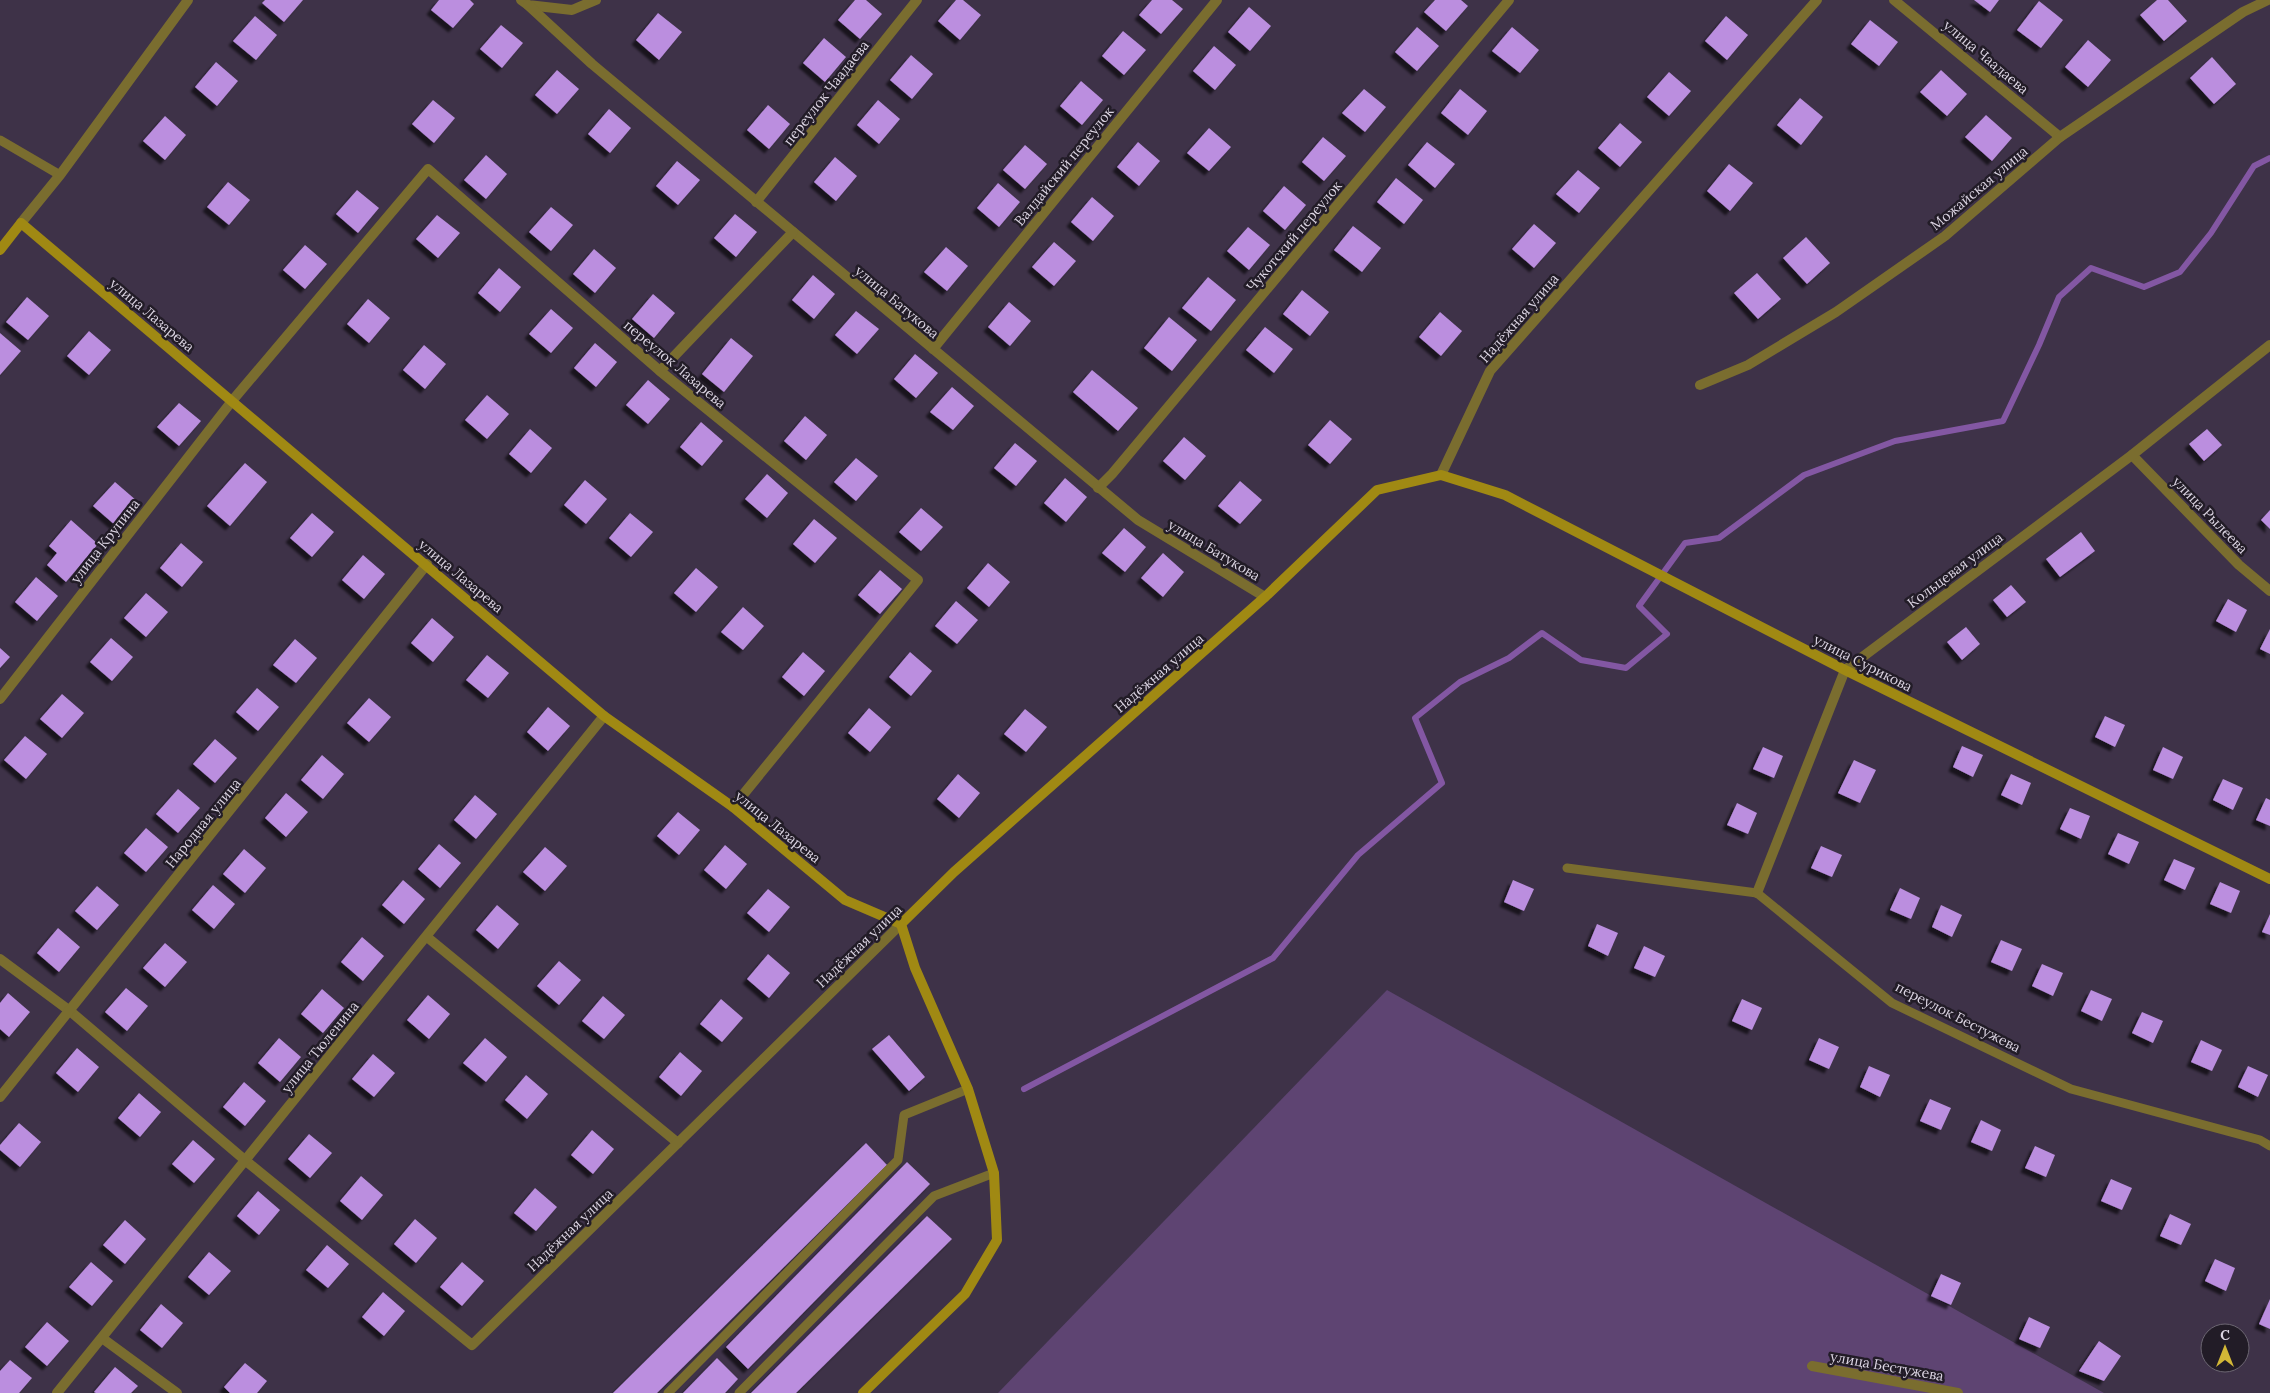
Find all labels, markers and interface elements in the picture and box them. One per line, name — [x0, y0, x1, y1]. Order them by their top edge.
street label: улица Чаадаева — [1940, 16, 2032, 98]
street label: переулок Чаадаева — [779, 37, 873, 149]
street label: Валдайский переулок — [1010, 102, 1118, 229]
street label: Можайская улица — [1927, 142, 2031, 234]
street label: Чукотский переулок — [1242, 177, 1346, 295]
street label: улица Батукова — [851, 262, 943, 342]
street label: Надёжная улица — [1475, 270, 1563, 366]
street label: улица Лазарева — [106, 274, 198, 356]
street label: переулок Лазарева — [620, 316, 730, 412]
street label: улица Рылеева — [2169, 473, 2251, 557]
street label: улица Крупина — [66, 495, 144, 587]
street label: улица Батукова — [1165, 515, 1263, 585]
street label: Кольцевая улица — [1904, 528, 2006, 612]
street label: улица Лазарева — [415, 535, 507, 617]
street label: Надёжная улица — [1111, 629, 1207, 717]
street label: улица Сурикова — [1811, 630, 1915, 696]
street label: Народная улица — [161, 774, 245, 872]
street label: улица Лазарева — [732, 787, 824, 867]
street label: Надёжная улица — [812, 901, 906, 991]
street label: переулок Бестужева — [1892, 978, 2024, 1056]
street label: улица Тюленина — [277, 997, 363, 1097]
street label: Надёжная улица — [523, 1185, 617, 1275]
north arrow — [2200, 1323, 2250, 1373]
text: С — [2220, 1326, 2230, 1344]
street label: улица Бестужева — [1829, 1347, 1945, 1385]

